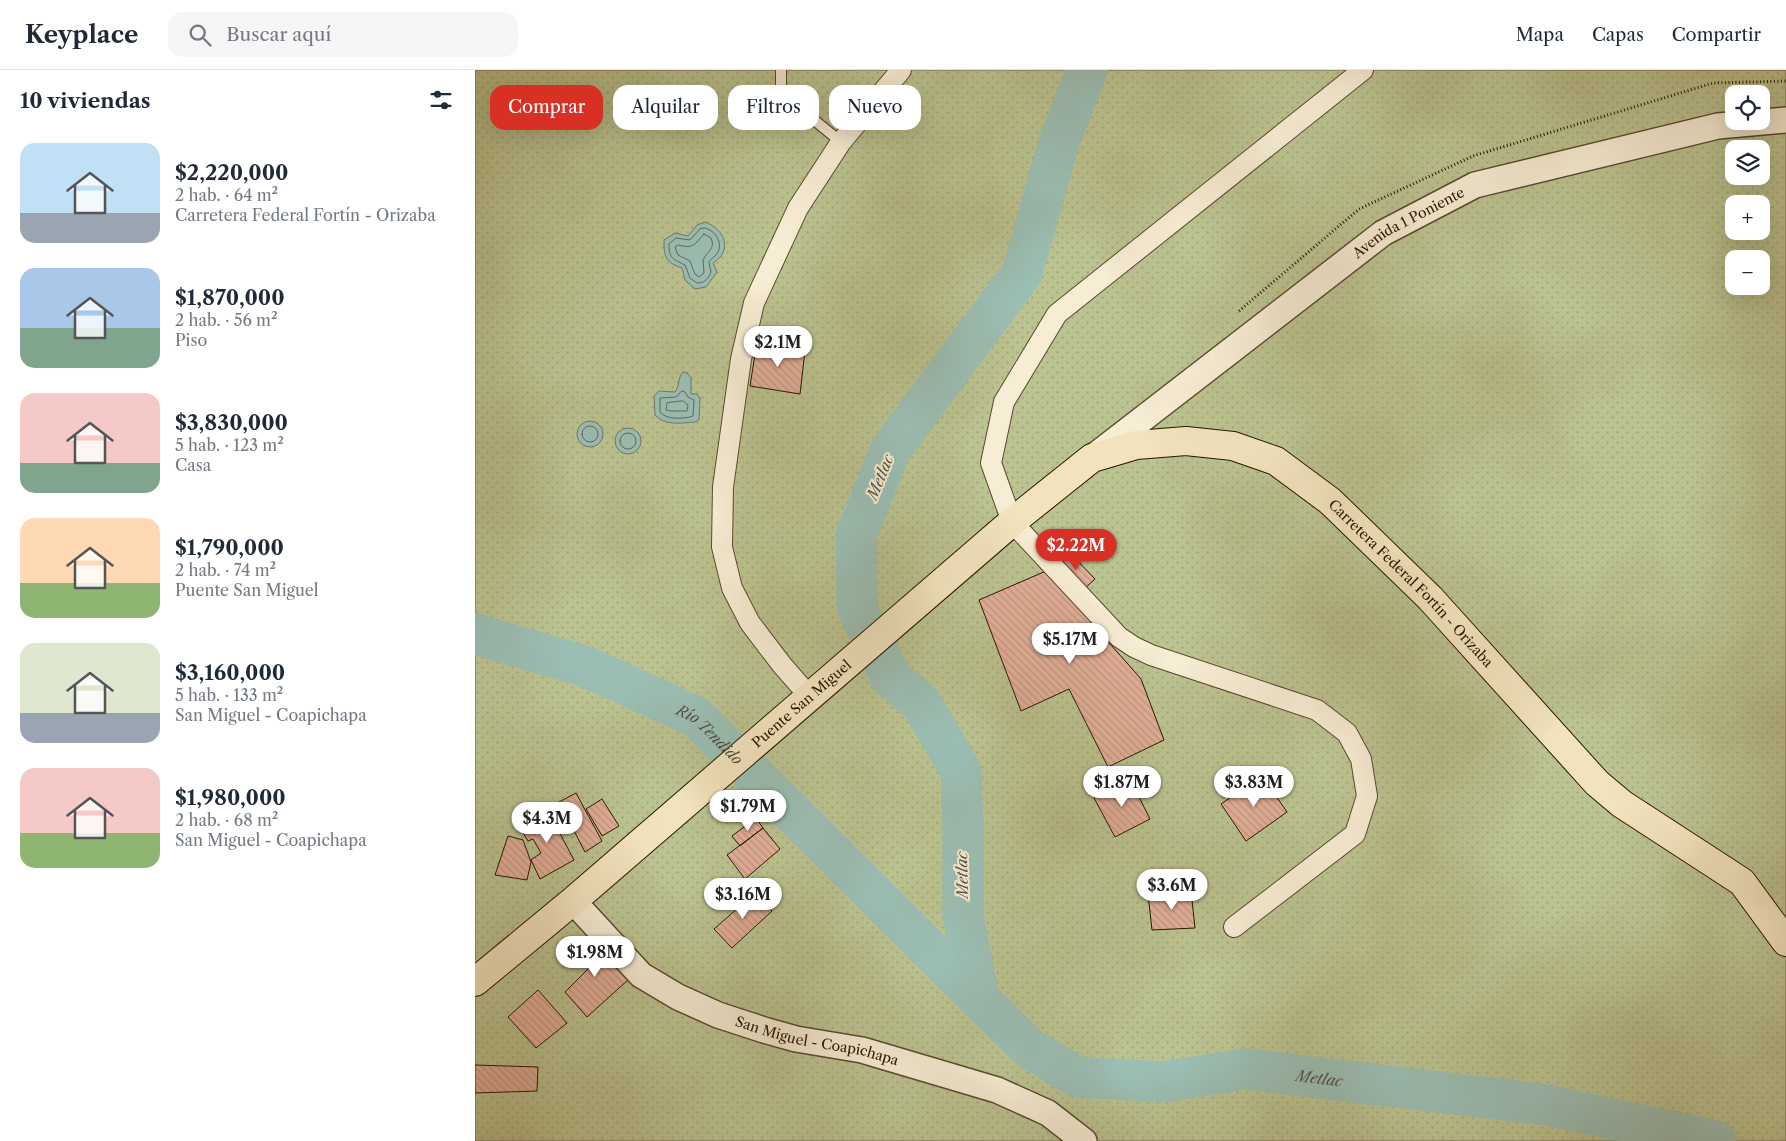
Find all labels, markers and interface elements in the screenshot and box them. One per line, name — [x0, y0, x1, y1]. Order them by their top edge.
search box — [168, 12, 518, 57]
text: Keyplace — [25, 20, 138, 49]
icon: search — [186, 21, 214, 49]
text: Buscar aquí — [226, 23, 331, 46]
text: Mapa — [1516, 24, 1564, 46]
text: Capas — [1592, 24, 1644, 46]
text: Compartir — [1672, 24, 1761, 46]
chip: Comprar — [490, 85, 603, 130]
chip: Alquilar — [613, 85, 718, 130]
chip: Filtros — [728, 85, 819, 130]
chip: Nuevo — [829, 85, 921, 130]
map controls — [1725, 85, 1770, 295]
button: locate — [1725, 85, 1770, 130]
icon: filters — [427, 86, 455, 114]
text: 10 viviendas — [20, 88, 151, 113]
button: layers — [1725, 140, 1770, 185]
text: $2,220,000 — [175, 160, 288, 185]
icon: home — [60, 163, 120, 223]
street label: Avenida 1 Poniente — [1348, 183, 1468, 263]
text: 2 hab. · 64 m² — [175, 185, 278, 205]
button: + — [1725, 195, 1770, 240]
text: Carretera Federal Fortín - Orizaba — [175, 205, 436, 225]
button: − — [1725, 250, 1770, 295]
text: $1,870,000 — [175, 285, 285, 310]
icon: home — [60, 288, 120, 348]
text: 2 hab. · 56 m² — [175, 310, 278, 330]
pin: $2.1M — [743, 326, 813, 368]
text: Piso — [175, 330, 207, 350]
text: $2.1M — [754, 332, 802, 352]
text: $3,830,000 — [175, 410, 288, 435]
icon: home — [60, 413, 120, 473]
text: 5 hab. · 123 m² — [175, 435, 284, 455]
water label: Metlac — [862, 451, 898, 504]
text: Casa — [175, 455, 211, 475]
street label: Carretera Federal Fortín - Orizaba — [1325, 495, 1498, 671]
pin: $2.22M — [1035, 528, 1117, 571]
text: $1,790,000 — [175, 535, 284, 560]
text: $2.22M — [1047, 535, 1105, 555]
icon: home — [60, 538, 120, 598]
text: 2 hab. · 74 m² — [175, 560, 276, 580]
text: Puente San Miguel — [175, 580, 319, 600]
pin: $5.17M — [1029, 622, 1111, 665]
text: $5.17M — [1043, 629, 1097, 649]
street label: Puente San Miguel — [748, 656, 855, 752]
text: $3,160,000 — [175, 660, 285, 685]
icon: home — [60, 663, 120, 723]
text: 5 hab. · 133 m² — [175, 685, 283, 705]
water label: Río Tendido — [673, 699, 747, 768]
text: San Miguel - Coapichapa — [175, 705, 367, 725]
pin: $1.87M — [1081, 766, 1163, 808]
pin: $3.83M — [1213, 766, 1295, 808]
text: $1.87M — [1094, 772, 1150, 792]
text: $3.83M — [1225, 772, 1283, 792]
text: $1,980,000 — [175, 785, 286, 810]
icon: home — [60, 788, 120, 848]
pin: $1.79M — [707, 790, 789, 832]
text: $1.79M — [720, 796, 776, 816]
pin: $4.3M — [512, 802, 582, 844]
text: $4.3M — [523, 808, 571, 828]
text: 2 hab. · 68 m² — [175, 810, 278, 830]
text: San Miguel - Coapichapa — [175, 830, 367, 850]
water label: Metlac — [952, 851, 972, 901]
pin: $3.6M — [1137, 868, 1207, 911]
text: $3.6M — [1148, 875, 1196, 895]
pin: $3.16M — [702, 878, 784, 920]
text: $3.16M — [715, 884, 771, 904]
pin: $1.98M — [554, 936, 636, 978]
text: $1.98M — [567, 942, 623, 962]
street label: San Miguel - Coapichapa — [733, 1012, 902, 1070]
water label: Metlac — [1293, 1065, 1344, 1090]

